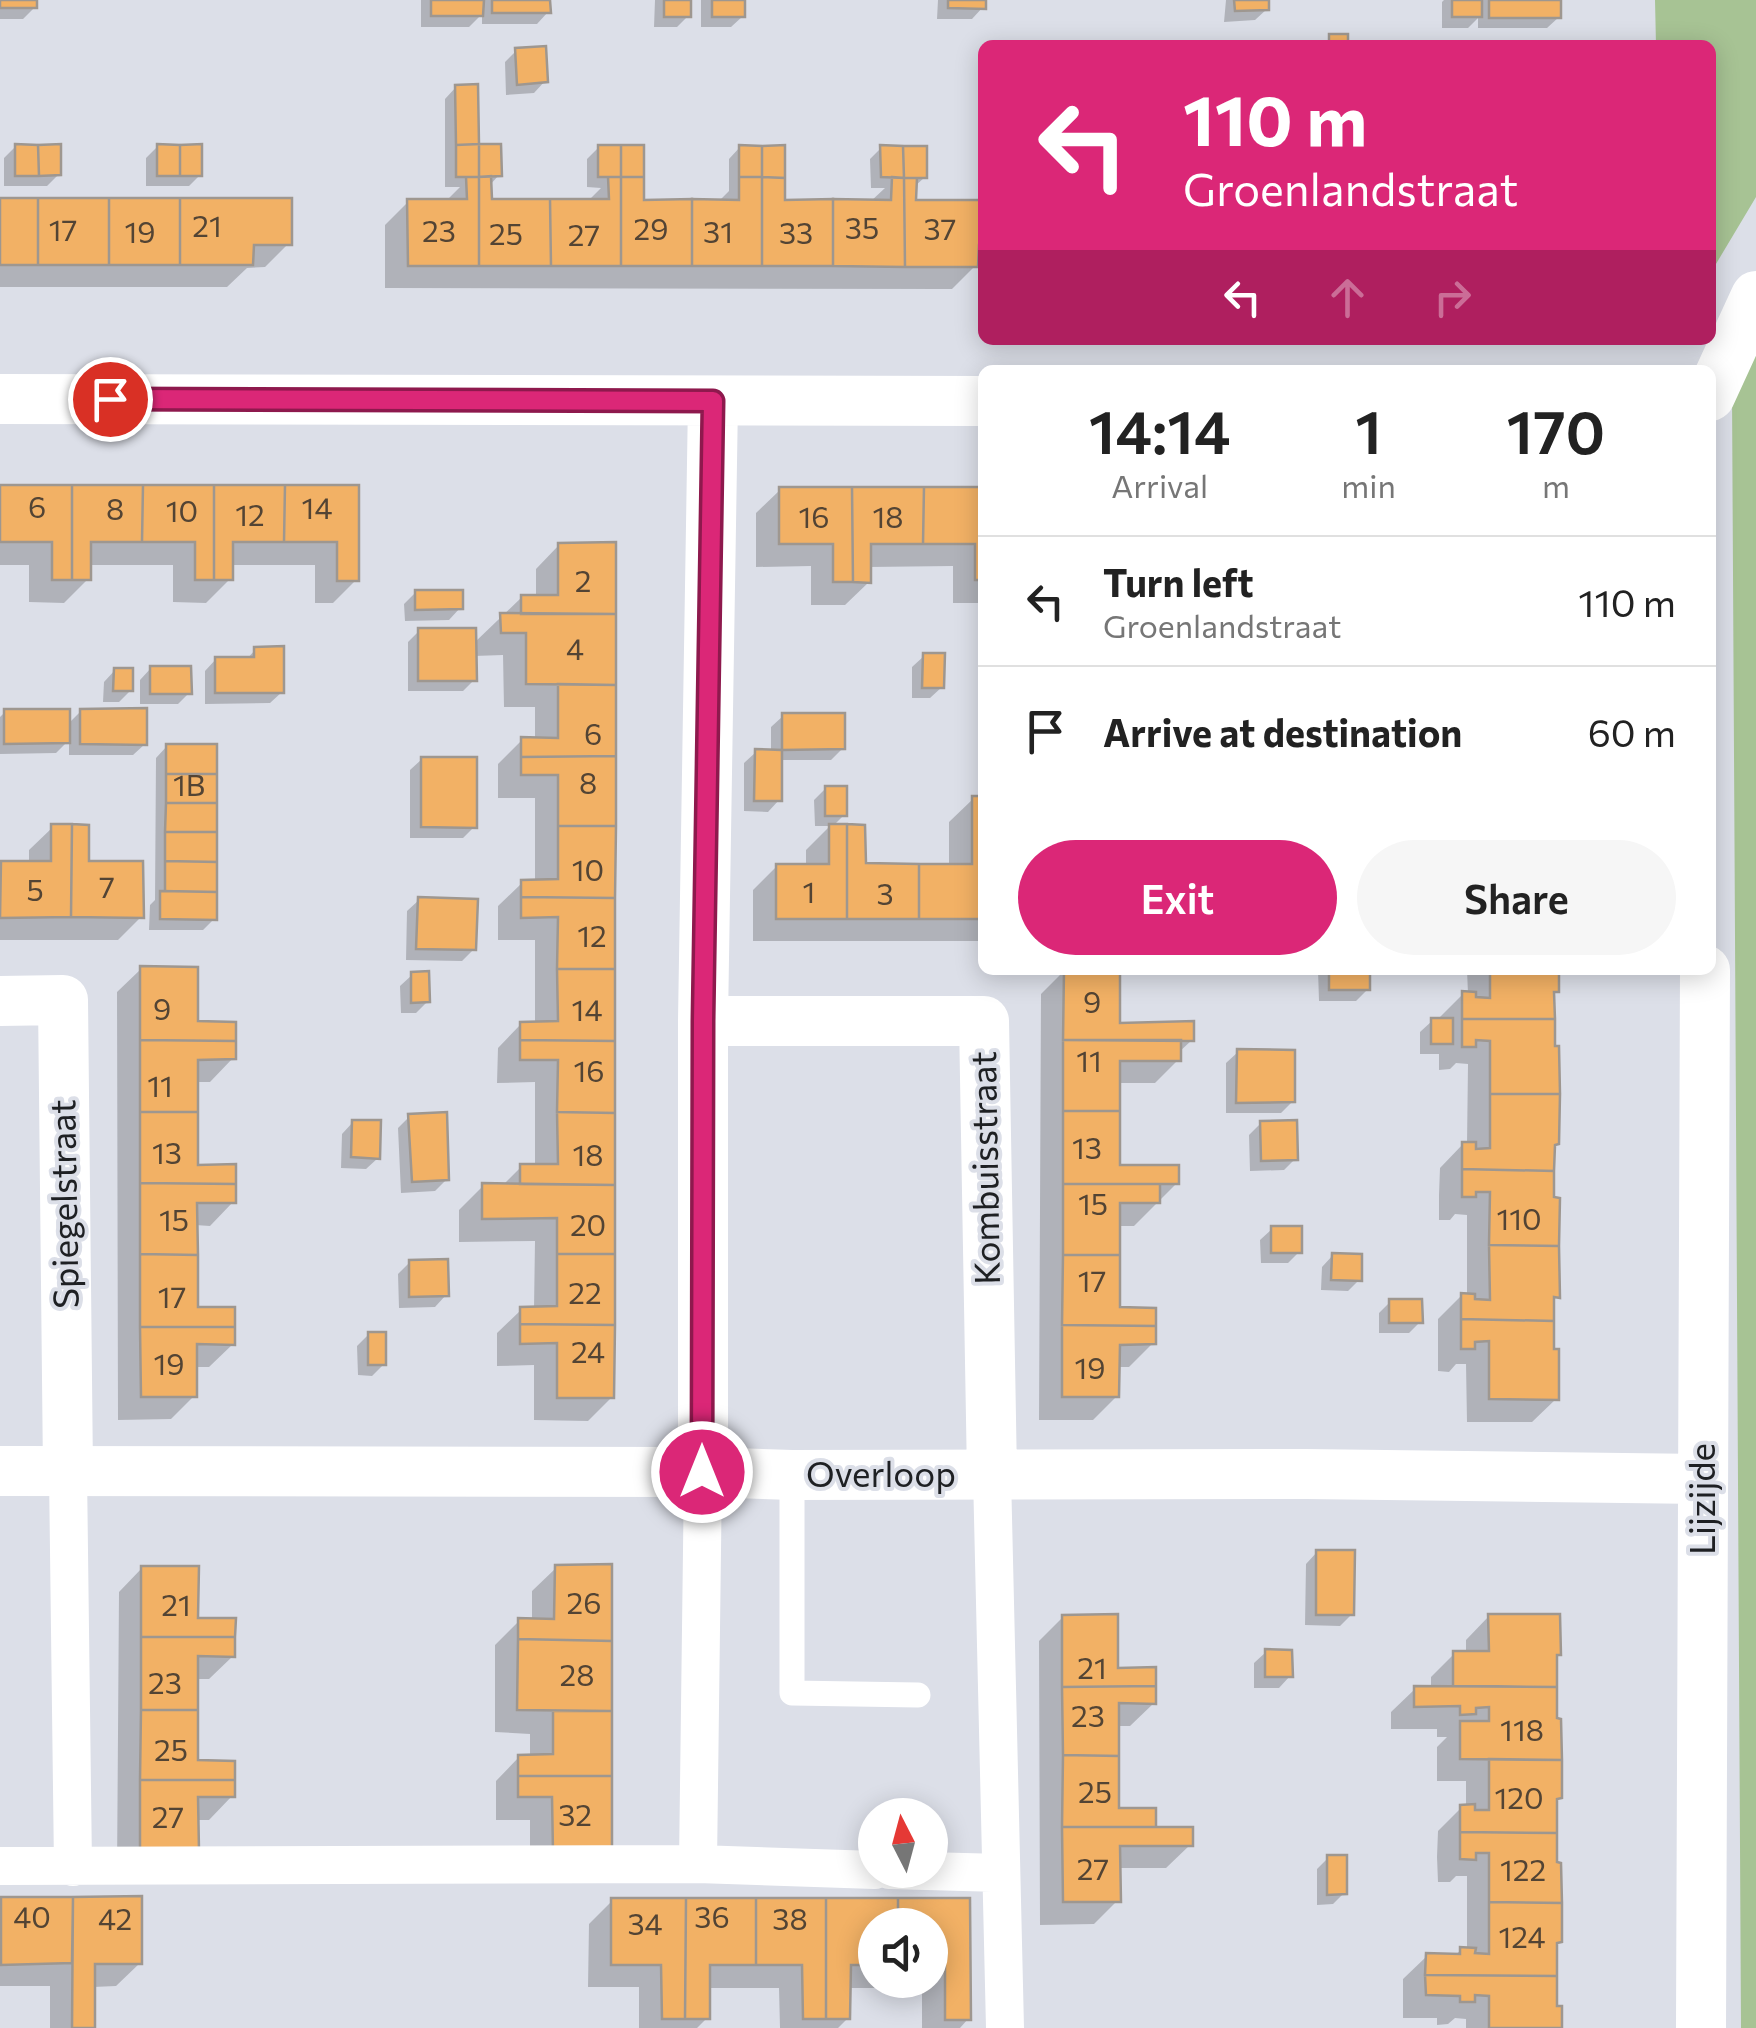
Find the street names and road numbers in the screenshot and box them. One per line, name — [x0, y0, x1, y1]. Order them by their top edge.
street label: Kombuisstraat — [960, 1051, 1007, 1285]
street label: Spiegelstraat — [39, 1099, 86, 1309]
street label: Lijzijde — [1679, 1443, 1722, 1555]
street label: Overloop — [806, 1451, 956, 1494]

